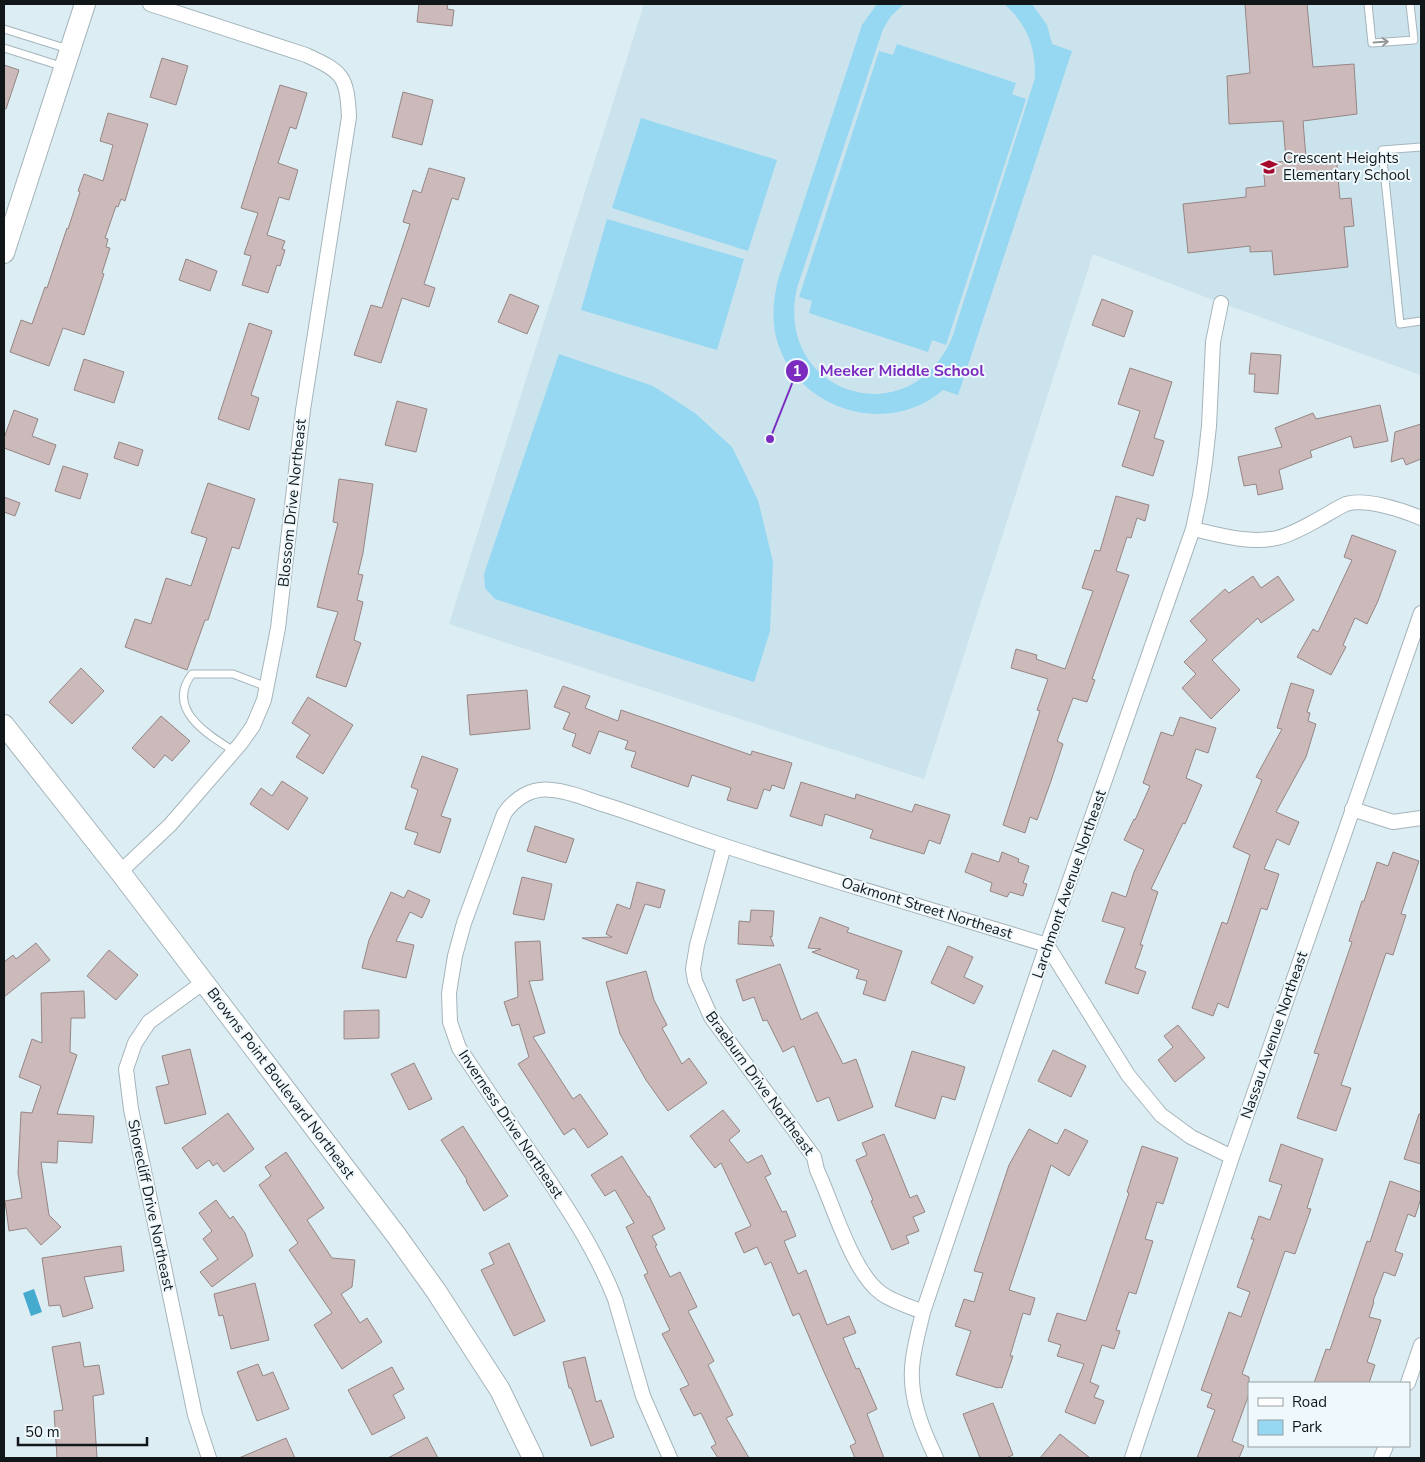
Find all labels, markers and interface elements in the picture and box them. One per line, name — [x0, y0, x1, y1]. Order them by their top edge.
one-way arrow — [1373, 37, 1389, 47]
place label: Crescent Heights Elementary School — [1283, 148, 1410, 185]
school or university icon: Crescent Heights Elementary School — [1259, 157, 1279, 177]
callout: Meeker Middle School — [784, 355, 994, 386]
text: Meeker Middle School — [820, 360, 984, 382]
text: 1 — [792, 361, 802, 381]
street label: Blossom Drive Northeast — [273, 417, 311, 588]
street label: Larchmont Avenue Northeast — [1027, 787, 1111, 981]
street label: Oakmont Street Northeast — [839, 872, 1016, 944]
street label: Nassau Avenue Northeast — [1236, 948, 1312, 1121]
street label: Browns Point Boulevard Northeast — [203, 983, 360, 1183]
street label: Braeburn Drive Northeast — [701, 1007, 819, 1159]
street label: Inverness Drive Northeast — [454, 1046, 569, 1203]
street label: Shorecliff Drive Northeast — [123, 1118, 179, 1293]
legend — [1248, 1382, 1410, 1447]
text: Road — [1292, 1392, 1327, 1412]
scale bar — [18, 1414, 146, 1446]
text: Park — [1292, 1417, 1322, 1437]
text: 50 m — [25, 1422, 60, 1442]

